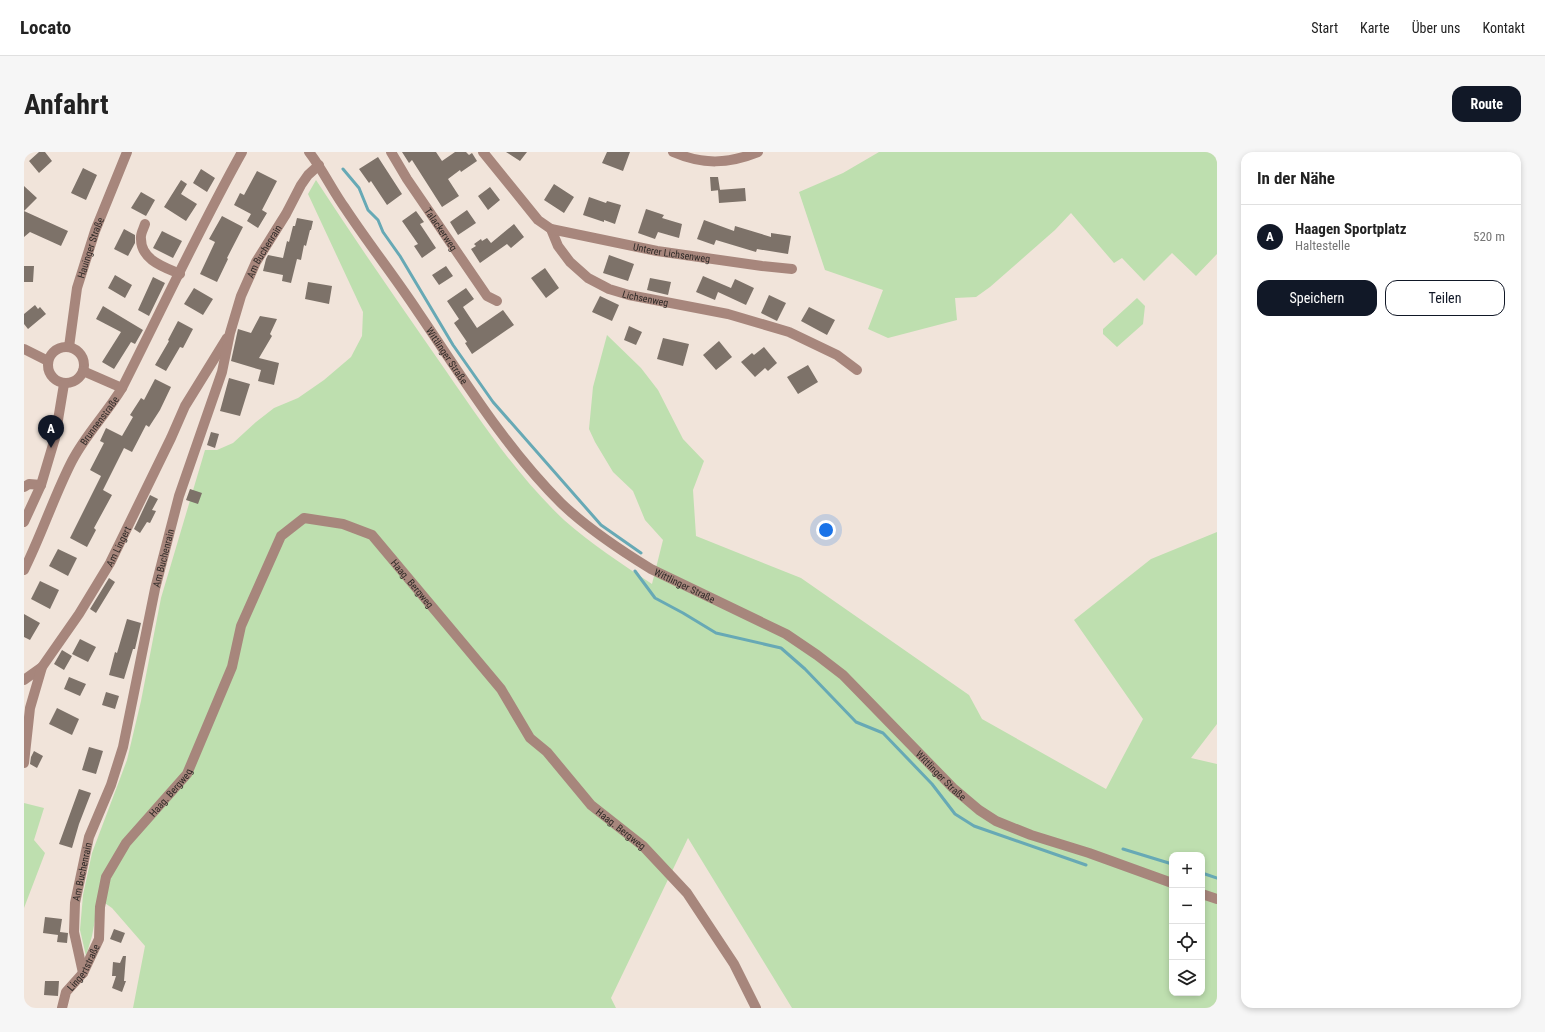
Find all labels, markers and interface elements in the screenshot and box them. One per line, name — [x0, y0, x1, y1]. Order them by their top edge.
text: Locato — [20, 16, 71, 39]
text: Start — [1311, 20, 1338, 36]
text: Karte — [1360, 20, 1390, 36]
text: Über uns — [1412, 20, 1460, 36]
text: Kontakt — [1482, 20, 1525, 36]
button: Route — [1452, 86, 1521, 122]
text: Anfahrt — [24, 88, 109, 121]
text: In der Nähe — [1257, 168, 1335, 188]
street label: Talackerweg — [423, 205, 460, 253]
street label: Hauinger Straße — [75, 215, 106, 280]
text: Haagen Sportplatz — [1295, 220, 1406, 238]
street label: Am Buchenrain — [244, 222, 284, 280]
text: A — [1266, 229, 1274, 244]
text: 520 m — [1473, 229, 1505, 244]
text: Haltestelle — [1295, 238, 1350, 253]
street label: Unterer Lichsenweg — [632, 241, 711, 264]
button: Speichern — [1257, 280, 1377, 316]
button: Teilen — [1385, 280, 1505, 316]
street label: Lichsenweg — [621, 288, 669, 308]
street label: Wittlinger Straße — [424, 325, 470, 386]
street label: Brunnenstraße — [78, 394, 121, 447]
pin: A — [38, 415, 64, 448]
your location — [816, 520, 836, 540]
street label: Am Lingert — [104, 524, 133, 568]
street label: Am Buchenrain — [150, 528, 176, 588]
street label: Haag. Bergweg — [389, 557, 436, 610]
street label: Wittlinger Straße — [653, 566, 717, 605]
street label: Wittlinger Straße — [914, 748, 969, 803]
street label: Haag. Bergweg — [147, 767, 194, 819]
street label: Haag. Bergweg — [594, 806, 648, 852]
street label: Am Buchenrain — [70, 841, 93, 902]
map controls — [1169, 852, 1205, 996]
button: + — [1169, 852, 1205, 888]
button: − — [1169, 888, 1205, 924]
button: locate — [1169, 924, 1205, 960]
street label: Lingertstraße — [65, 942, 102, 993]
button: layers — [1169, 960, 1205, 996]

